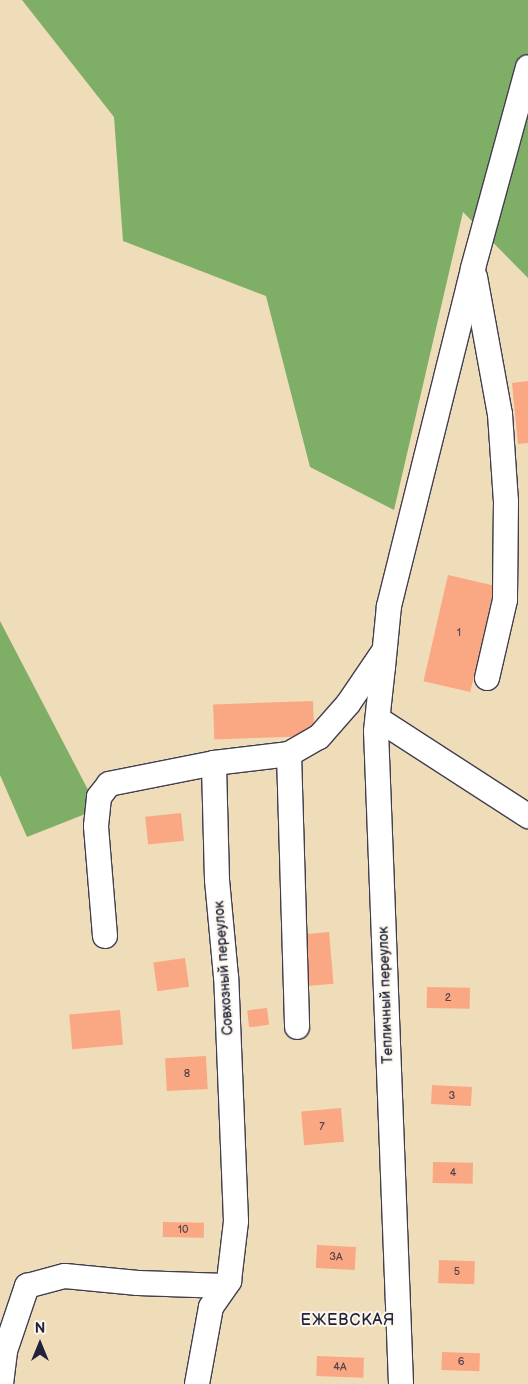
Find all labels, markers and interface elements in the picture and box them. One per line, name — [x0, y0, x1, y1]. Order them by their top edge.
house number: 1 — [457, 626, 461, 640]
street label: Совхозный переулок — [211, 900, 237, 1036]
street label: Тепличный переулок — [375, 926, 397, 1064]
house number: 2 — [445, 991, 451, 1005]
house number: 8 — [184, 1067, 190, 1081]
house number: 3 — [449, 1089, 455, 1103]
house number: 7 — [319, 1120, 325, 1134]
house number: 4 — [450, 1166, 456, 1180]
house number: 10 — [178, 1223, 188, 1237]
house number: 3А — [329, 1250, 343, 1264]
house number: 5 — [454, 1265, 460, 1279]
district label: ЕЖЕВСКАЯ — [299, 1311, 397, 1331]
north arrow — [15, 1319, 65, 1369]
text: N — [35, 1320, 45, 1337]
house number: 6 — [458, 1355, 464, 1369]
house number: 4А — [333, 1360, 347, 1374]

